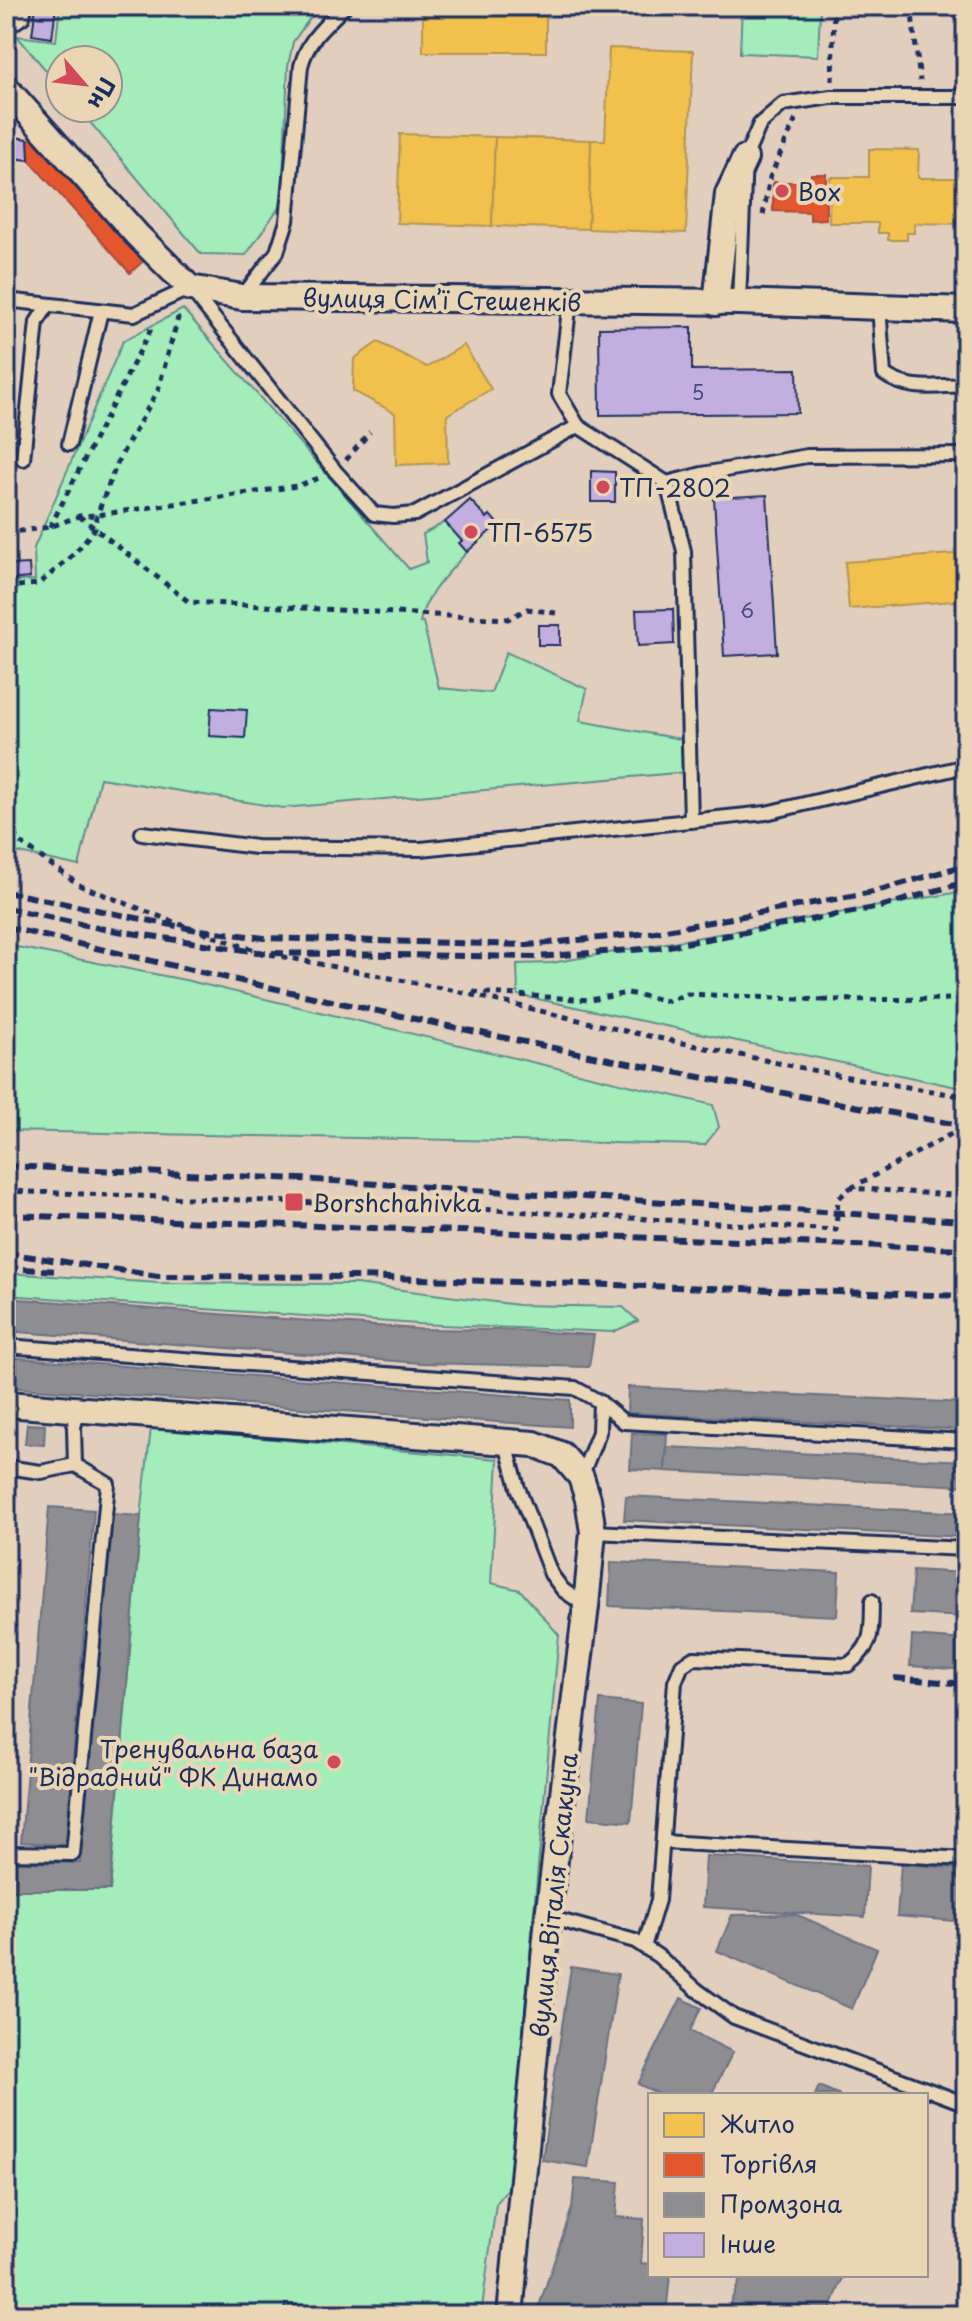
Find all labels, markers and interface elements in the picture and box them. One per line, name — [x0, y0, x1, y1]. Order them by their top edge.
north arrow — [44, 44, 124, 124]
text: Пн — [81, 72, 125, 116]
place label: Box — [798, 173, 841, 209]
marker: Box — [773, 182, 791, 200]
street label: вулиця Сімʼї Стешенків — [302, 279, 582, 319]
house number: 5 — [692, 377, 704, 407]
place label: ТП-2802 — [619, 469, 731, 505]
marker: ТП-2802 — [594, 478, 612, 496]
place label: ТП-6575 — [487, 514, 593, 550]
marker: ТП-6575 — [462, 523, 480, 541]
house number: 6 — [740, 595, 754, 625]
place label: Borshchahivka — [312, 1184, 481, 1220]
marker: Borshchahivka — [283, 1191, 305, 1213]
place label: Тренувальна база "Відрадний" ФК Динамо — [28, 1730, 318, 1794]
street label: вулиця Віталія Скакуна — [520, 1751, 586, 2039]
marker: Тренувальна база "Відрадний" ФК Динамо — [325, 1753, 343, 1771]
legend — [648, 2093, 928, 2277]
text: Житло — [720, 2105, 795, 2141]
text: Торгівля — [720, 2145, 818, 2181]
text: Промзона — [720, 2185, 842, 2221]
text: Інше — [720, 2225, 776, 2261]

